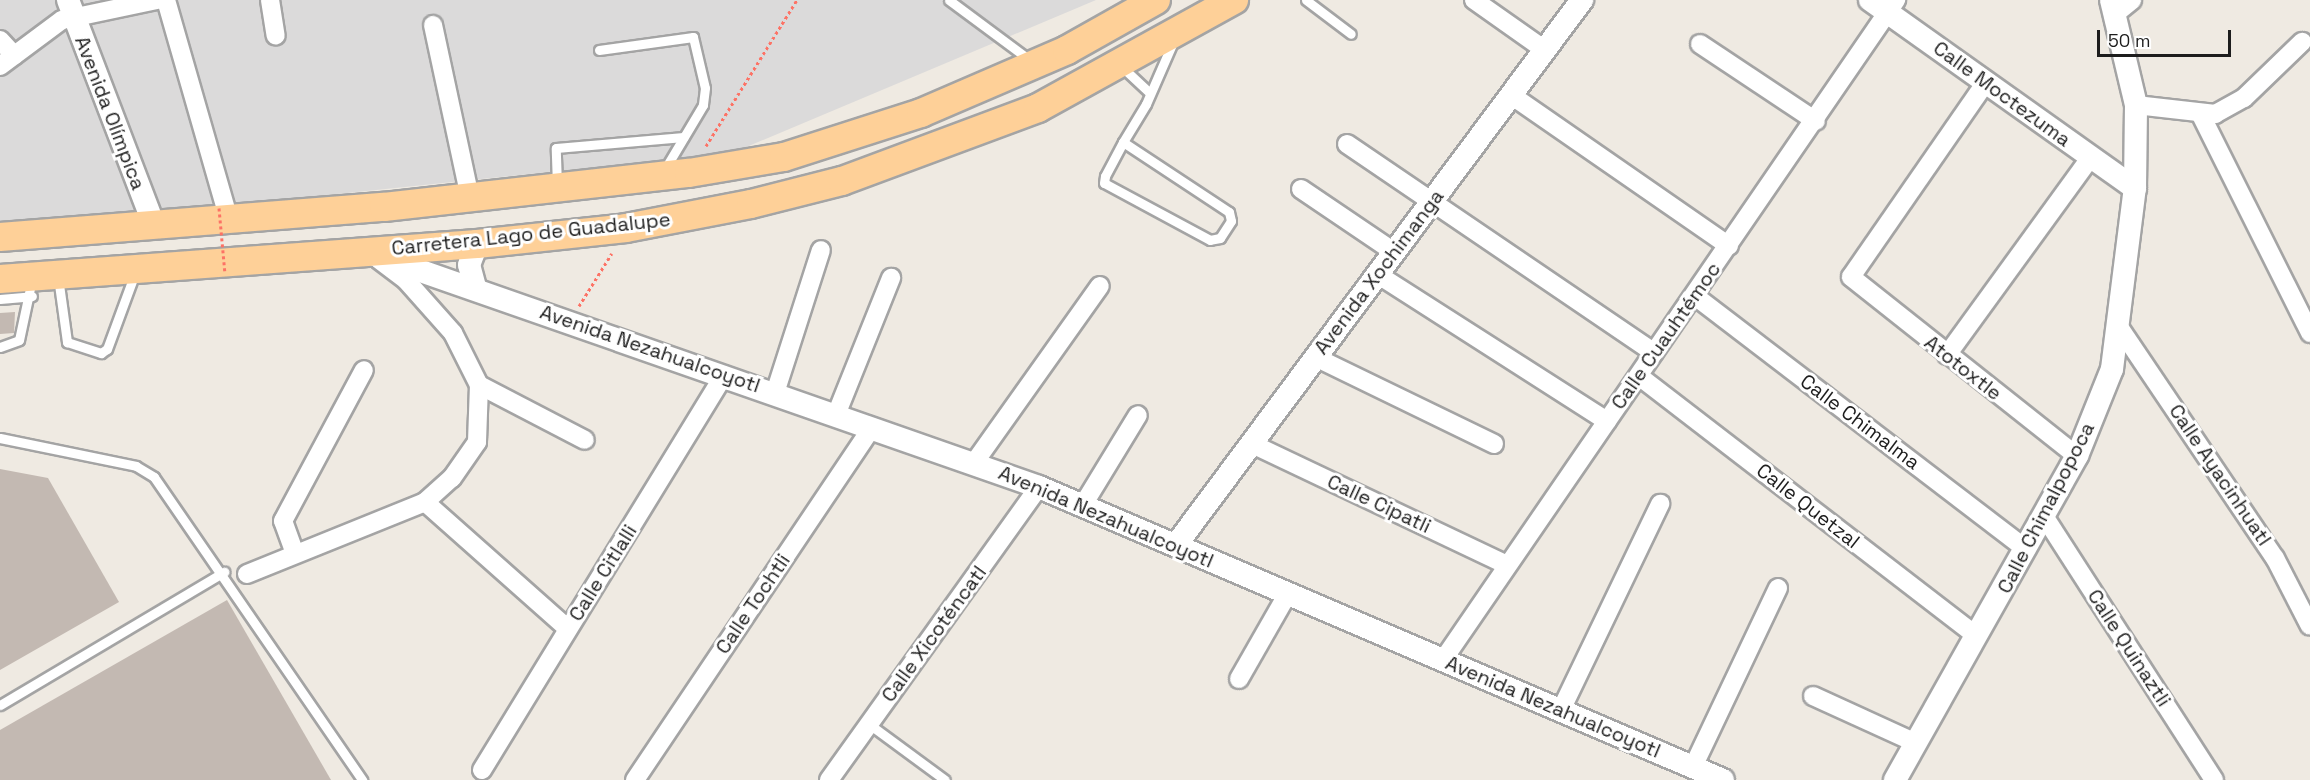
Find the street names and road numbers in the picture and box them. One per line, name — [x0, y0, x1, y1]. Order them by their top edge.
street label: Avenida Olímpica — [70, 33, 150, 193]
street label: Calle Moctezuma — [1929, 36, 2075, 152]
street label: Avenida Xochimanga — [1309, 185, 1449, 359]
street label: Carretera Lago de Guadalupe — [390, 207, 672, 261]
street label: Calle Cuauhtémoc — [1606, 258, 1726, 414]
street label: Avenida Nezahualcoyotl — [537, 300, 763, 398]
street label: Atotoxtle — [1920, 330, 2006, 406]
street label: Calle Chimalma — [1796, 369, 1924, 475]
street label: Calle Ayacinhuatl — [2164, 400, 2276, 550]
street label: Calle Chimalpopoca — [1992, 419, 2100, 597]
street label: Calle Quetzal — [1752, 458, 1864, 554]
street label: Avenida Nezahualcoyotl — [995, 461, 1217, 573]
street label: Calle Cipatli — [1323, 470, 1435, 538]
street label: Calle Citlalli — [564, 520, 642, 626]
street label: Calle Tochtli — [711, 549, 795, 659]
street label: Calle Xicoténcatl — [877, 561, 991, 707]
street label: Calle Quinaztli — [2082, 585, 2176, 711]
street label: Avenida Nezahualcoyotl — [1442, 651, 1664, 763]

